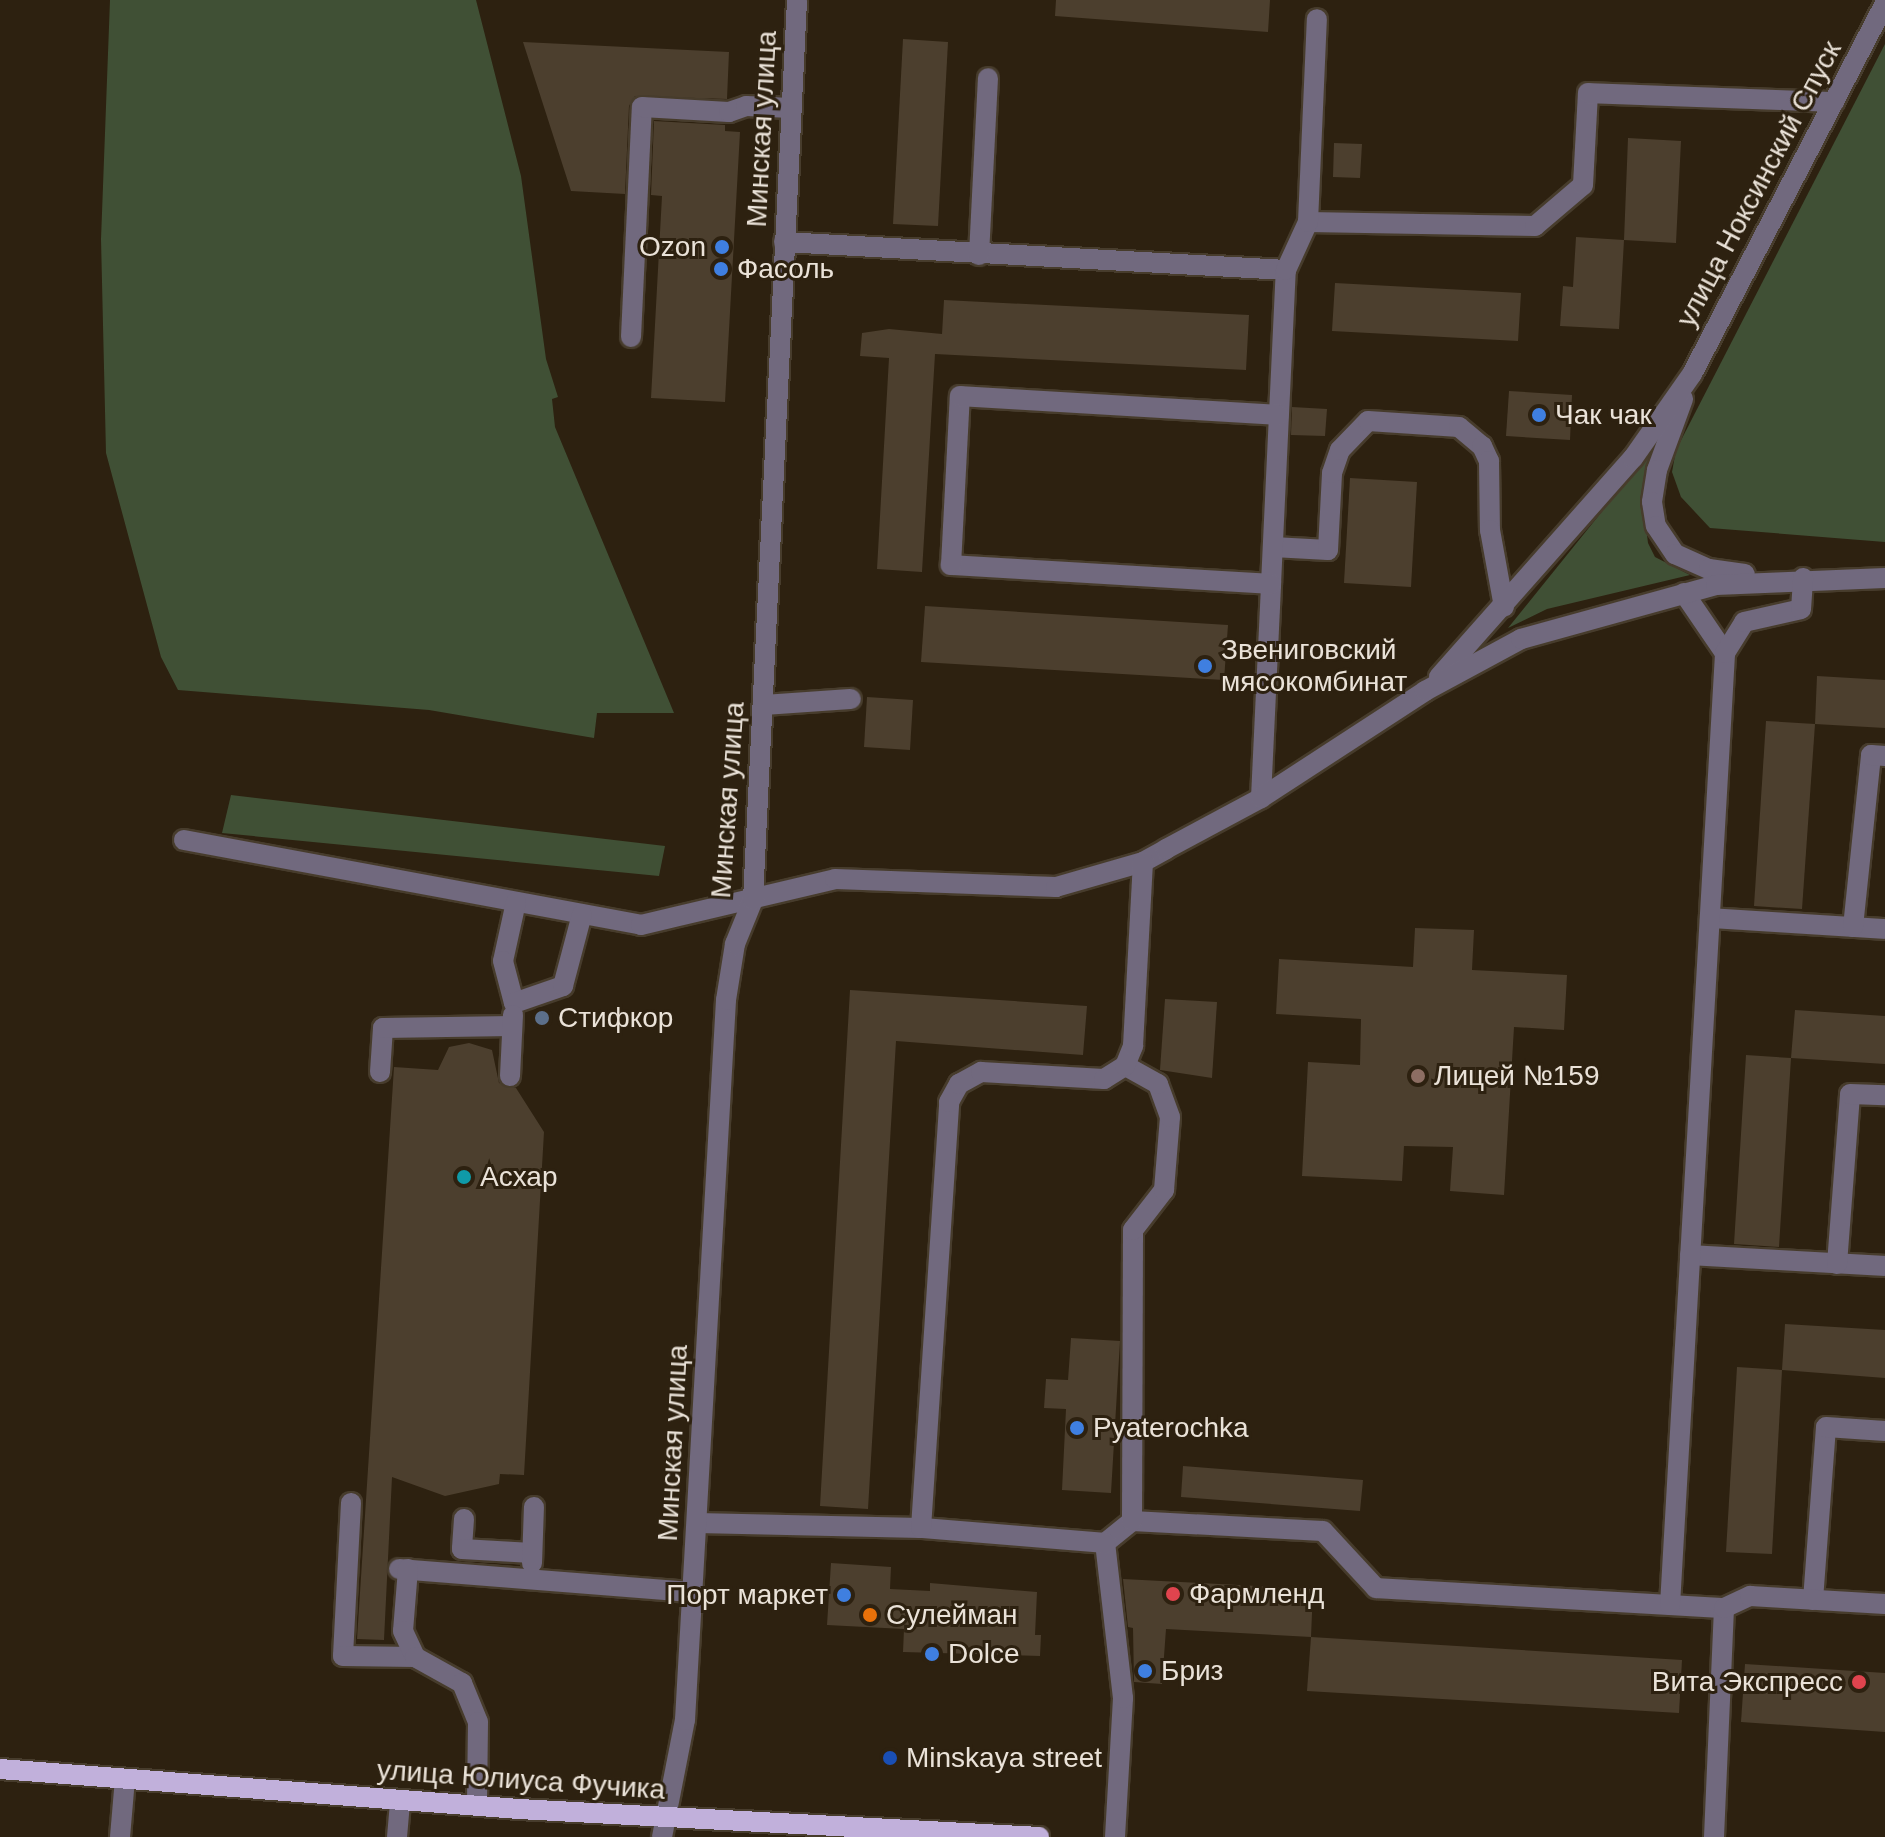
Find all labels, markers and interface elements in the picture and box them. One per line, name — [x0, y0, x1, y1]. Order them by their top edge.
street label: Минская улица — [740, 30, 784, 228]
street label: улица Ноксинский Спуск — [1669, 35, 1849, 333]
place label: Ozon — [639, 230, 706, 264]
marker: Ozon — [713, 238, 731, 256]
place label: Фасоль — [737, 252, 834, 286]
marker: Фасоль — [712, 260, 730, 278]
place label: Чак чак — [1555, 398, 1652, 432]
marker: Чак чак — [1530, 406, 1548, 424]
place label: Звениговский мясокомбинат — [1221, 633, 1407, 699]
marker: Звениговский мясокомбинат — [1196, 657, 1214, 675]
street label: Минская улица — [704, 701, 752, 899]
place label: Стифкор — [558, 1001, 673, 1035]
marker: Стифкор — [533, 1009, 551, 1027]
place label: Лицей №159 — [1434, 1059, 1599, 1093]
marker: Лицей №159 — [1409, 1067, 1427, 1085]
place label: Асхар — [480, 1160, 558, 1194]
marker: Асхар — [455, 1168, 473, 1186]
street label: Минская улица — [651, 1344, 695, 1542]
place label: Pyaterochka — [1093, 1411, 1249, 1445]
marker: Pyaterochka — [1068, 1419, 1086, 1437]
place label: Фармленд — [1189, 1577, 1324, 1611]
place label: Порт маркет — [666, 1578, 828, 1612]
marker: Фармленд — [1164, 1585, 1182, 1603]
marker: Порт маркет — [835, 1586, 853, 1604]
place label: Сулейман — [886, 1598, 1017, 1632]
marker: Сулейман — [861, 1606, 879, 1624]
place label: Dolce — [948, 1637, 1020, 1671]
marker: Dolce — [923, 1645, 941, 1663]
place label: Бриз — [1161, 1654, 1223, 1688]
marker: Бриз — [1136, 1662, 1154, 1680]
place label: Вита Экспресс — [1652, 1665, 1843, 1699]
marker: Вита Экспресс — [1850, 1673, 1868, 1691]
place label: Minskaya street — [906, 1741, 1102, 1775]
marker: Minskaya street — [881, 1749, 899, 1767]
street label: улица Юлиуса Фучика — [376, 1753, 666, 1807]

